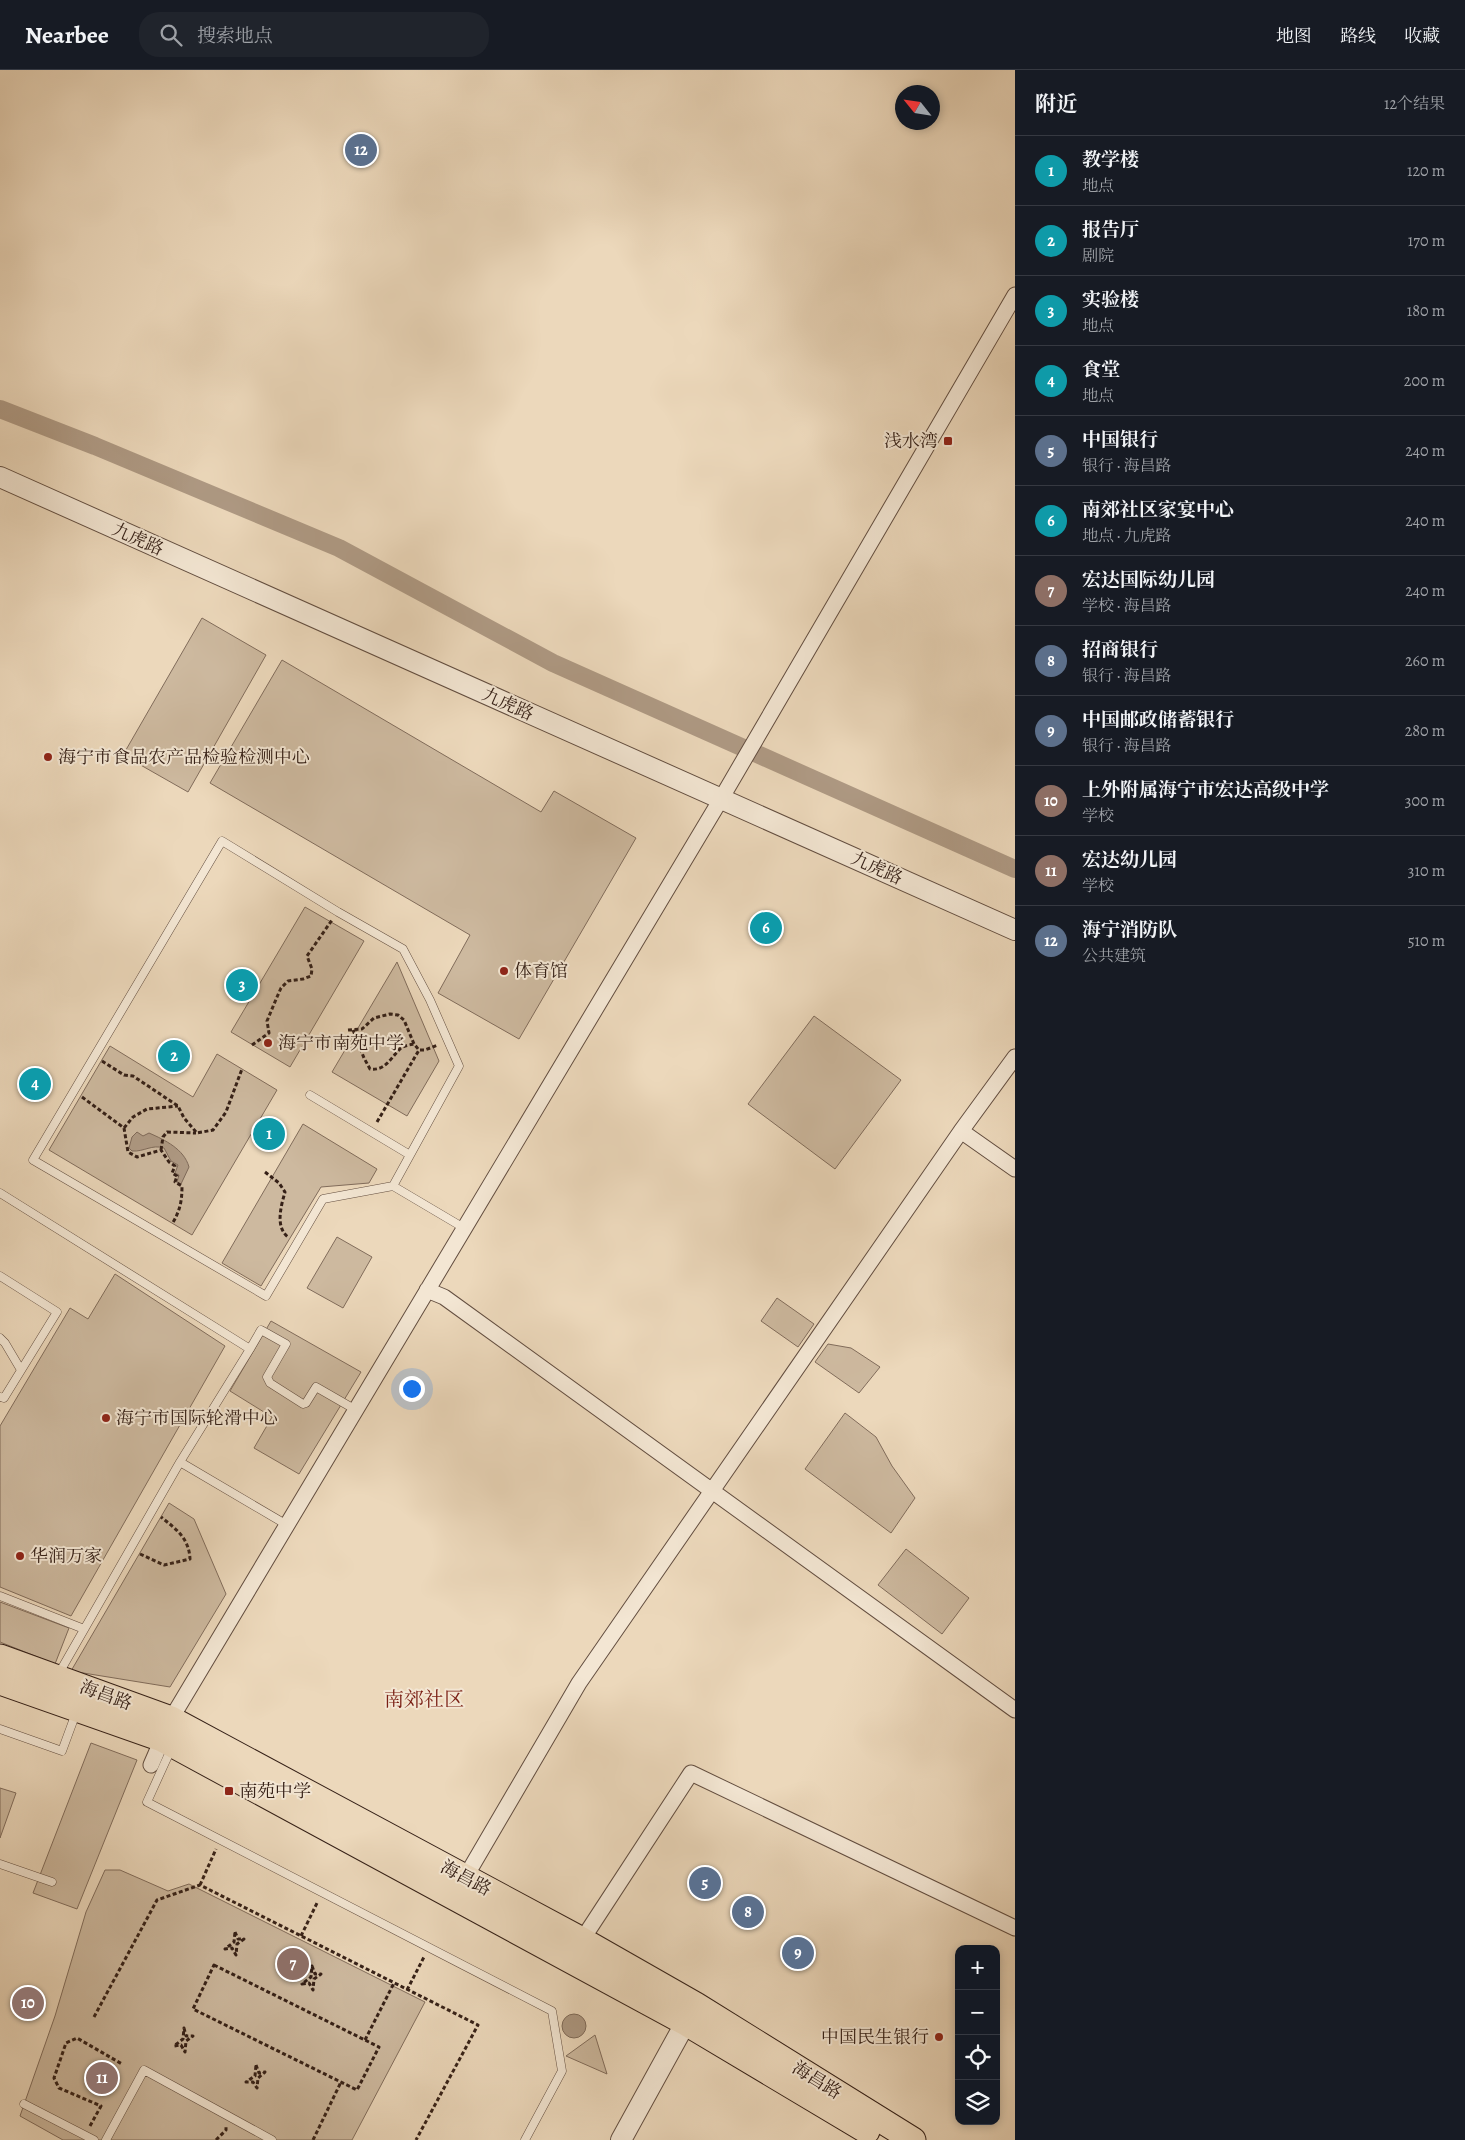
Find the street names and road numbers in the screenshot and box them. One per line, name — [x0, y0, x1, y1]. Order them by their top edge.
street label: 九虎路 — [108, 517, 168, 561]
street label: 九虎路 — [478, 682, 538, 726]
street label: 九虎路 — [847, 846, 907, 890]
street label: 海昌路 — [77, 1674, 135, 1716]
street label: 海昌路 — [437, 1855, 495, 1901]
street label: 海昌路 — [788, 2056, 846, 2104]

